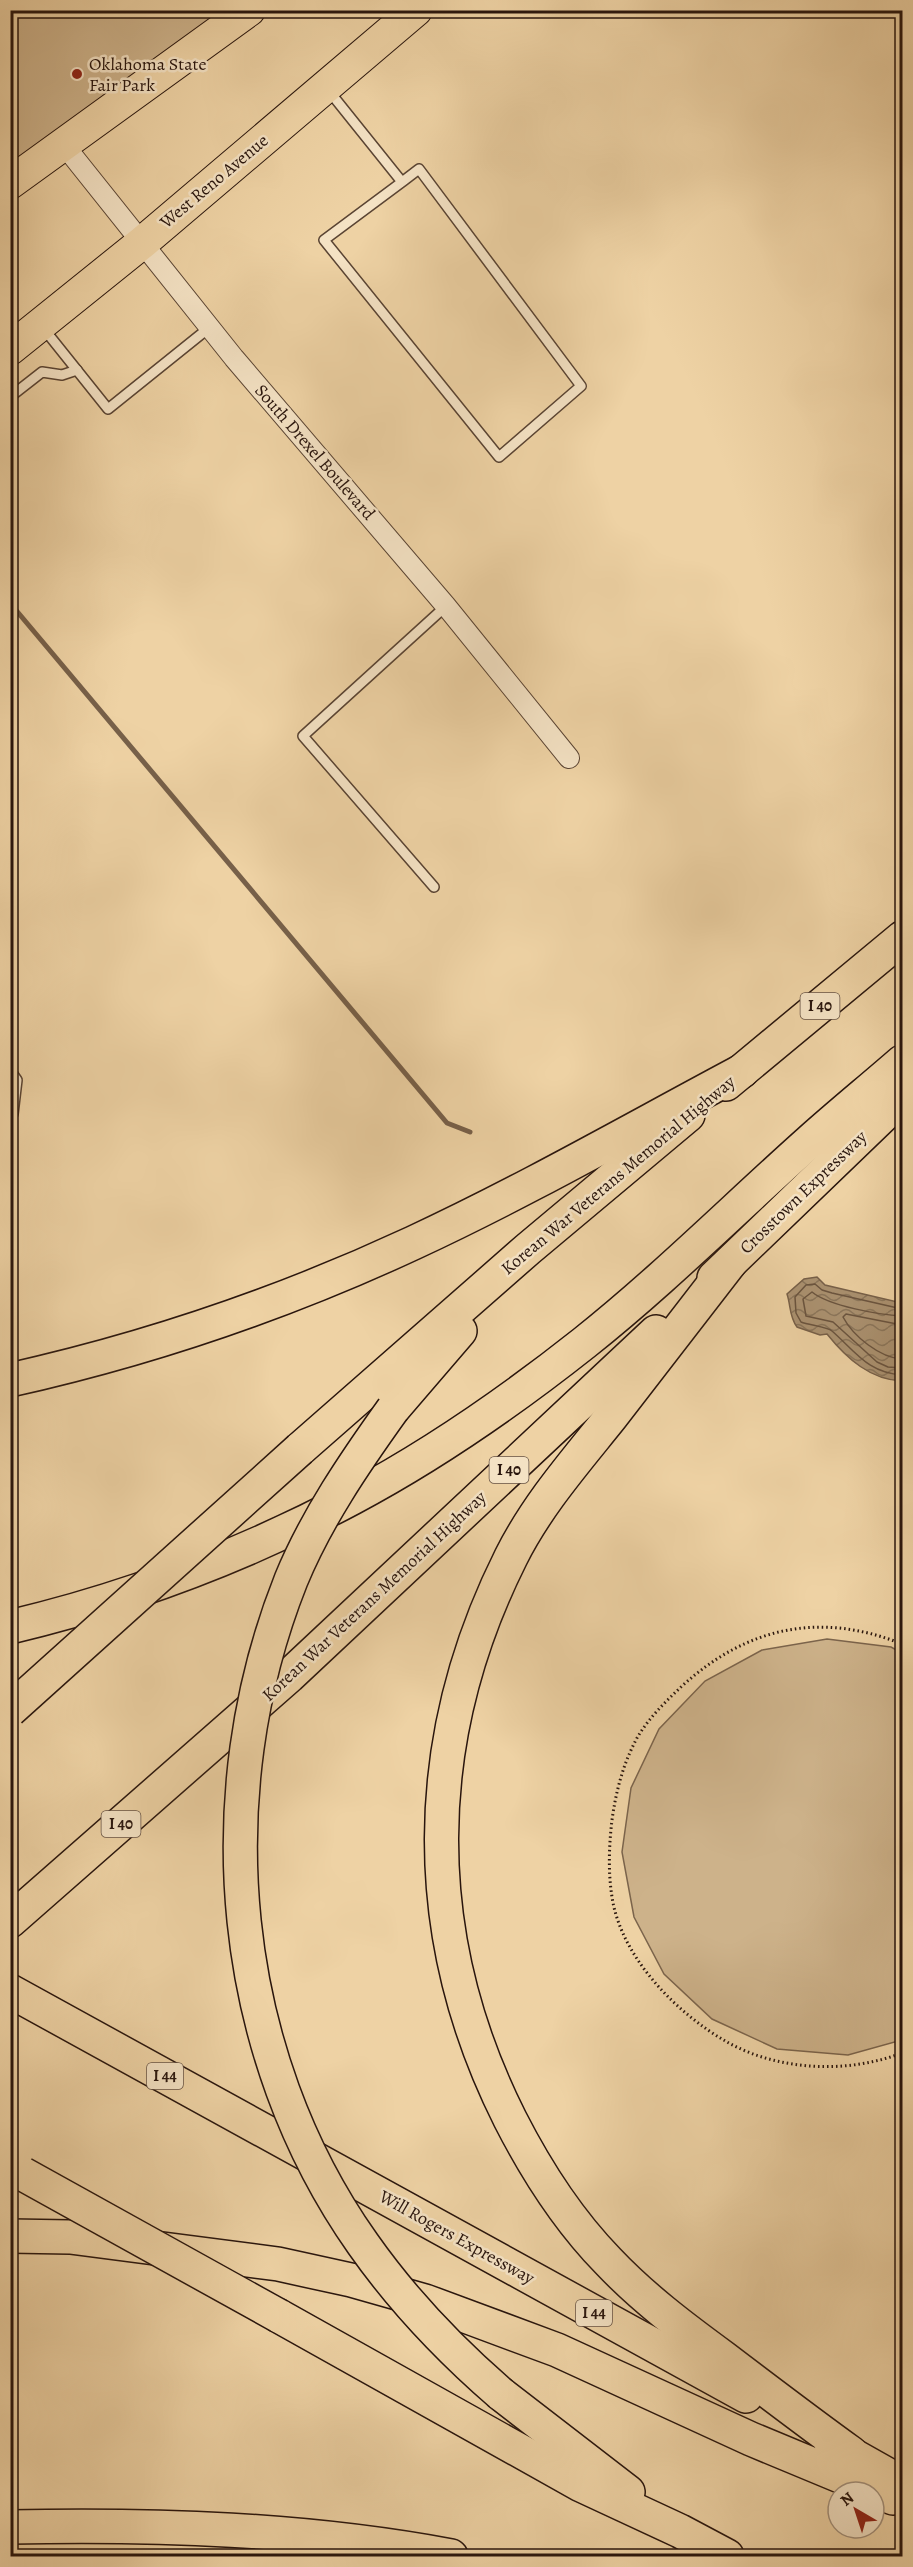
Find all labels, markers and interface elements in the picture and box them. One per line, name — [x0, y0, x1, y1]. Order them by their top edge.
place label: Oklahoma State Fair Park — [89, 52, 207, 97]
marker: Oklahoma State Fair Park — [70, 67, 84, 81]
street label: West Reno Avenue — [154, 128, 273, 234]
street label: South Drexel Boulevard — [249, 379, 381, 525]
road number: I 40 — [800, 993, 840, 1019]
street label: Korean War Veterans Memorial Highway — [496, 1069, 741, 1280]
street label: Crosstown Expressway — [734, 1124, 873, 1259]
road number: I 40 — [490, 1457, 528, 1483]
street label: Korean War Veterans Memorial Highway — [257, 1485, 492, 1707]
road number: I 40 — [102, 1811, 140, 1837]
road number: I 44 — [147, 2063, 183, 2089]
street label: Will Rogers Expressway — [374, 2184, 540, 2290]
road number: I 44 — [576, 2300, 612, 2326]
north arrow — [826, 2480, 886, 2540]
text: N — [836, 2487, 859, 2511]

